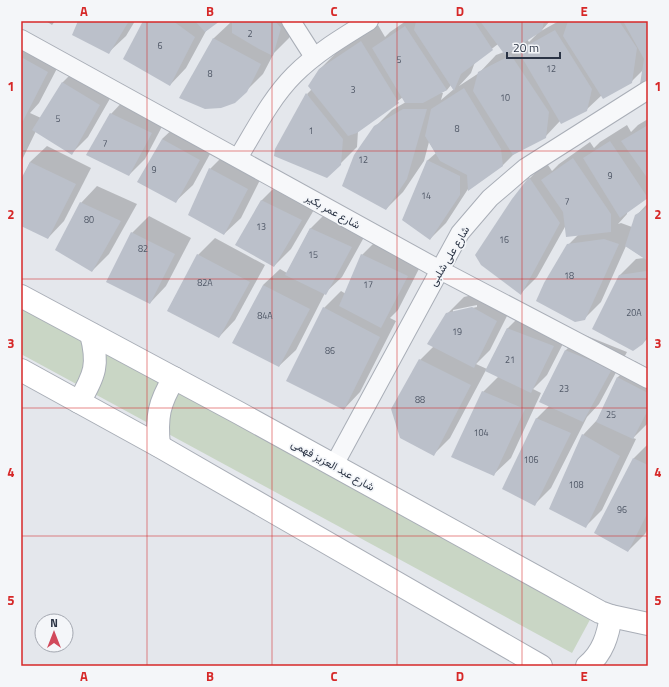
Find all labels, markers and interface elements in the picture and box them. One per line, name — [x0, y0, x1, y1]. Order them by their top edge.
text: A — [80, 1, 88, 21]
text: B — [206, 1, 214, 21]
text: C — [330, 1, 338, 21]
text: D — [456, 1, 464, 21]
text: E — [580, 1, 588, 21]
house number: 2 — [247, 27, 253, 40]
scale bar — [507, 34, 560, 60]
text: 20 m — [513, 38, 539, 57]
house number: 6 — [157, 39, 163, 52]
house number: 5 — [396, 53, 402, 66]
house number: 12 — [546, 62, 556, 75]
house number: 8 — [207, 67, 213, 80]
text: 1 — [7, 76, 15, 96]
text: 1 — [654, 76, 662, 96]
house number: 3 — [350, 83, 356, 96]
house number: 10 — [500, 91, 510, 104]
house number: 5 — [55, 112, 61, 125]
house number: 8 — [454, 122, 460, 135]
house number: 1 — [308, 124, 314, 137]
house number: 7 — [102, 137, 108, 150]
house number: 12 — [358, 153, 368, 166]
house number: 9 — [151, 163, 157, 176]
house number: 9 — [607, 169, 613, 182]
street label: شارع عمر بكير — [302, 189, 364, 233]
house number: 14 — [421, 189, 431, 202]
house number: 7 — [564, 195, 570, 208]
text: 2 — [7, 204, 15, 224]
text: 2 — [654, 204, 662, 224]
house number: 80 — [84, 213, 94, 226]
house number: 13 — [256, 220, 266, 233]
street label: شارع على شلبى — [425, 223, 473, 289]
house number: 16 — [499, 233, 509, 246]
house number: 82 — [138, 242, 148, 255]
house number: 15 — [308, 248, 318, 261]
house number: 18 — [564, 269, 574, 282]
house number: 82A — [197, 276, 213, 289]
house number: 17 — [363, 278, 373, 291]
house number: 20A — [626, 306, 642, 319]
house number: 84A — [257, 309, 273, 322]
house number: 19 — [452, 325, 462, 338]
text: 3 — [7, 333, 15, 353]
text: 3 — [654, 333, 662, 353]
house number: 86 — [325, 344, 335, 357]
house number: 21 — [505, 353, 515, 366]
house number: 23 — [559, 382, 569, 395]
house number: 88 — [415, 393, 425, 406]
house number: 25 — [606, 408, 616, 421]
house number: 104 — [473, 426, 489, 439]
street label: شارع عبد العزيز فهمى — [288, 435, 378, 495]
house number: 106 — [523, 453, 539, 466]
text: 4 — [7, 462, 15, 482]
text: 4 — [654, 462, 662, 482]
house number: 108 — [568, 478, 584, 491]
house number: 96 — [617, 503, 627, 516]
text: 5 — [7, 590, 15, 610]
text: 5 — [654, 590, 662, 610]
north arrow — [34, 613, 74, 653]
text: N — [50, 615, 58, 631]
text: A — [80, 666, 88, 686]
text: B — [206, 666, 214, 686]
text: C — [330, 666, 338, 686]
text: D — [456, 666, 464, 686]
text: E — [580, 666, 588, 686]

